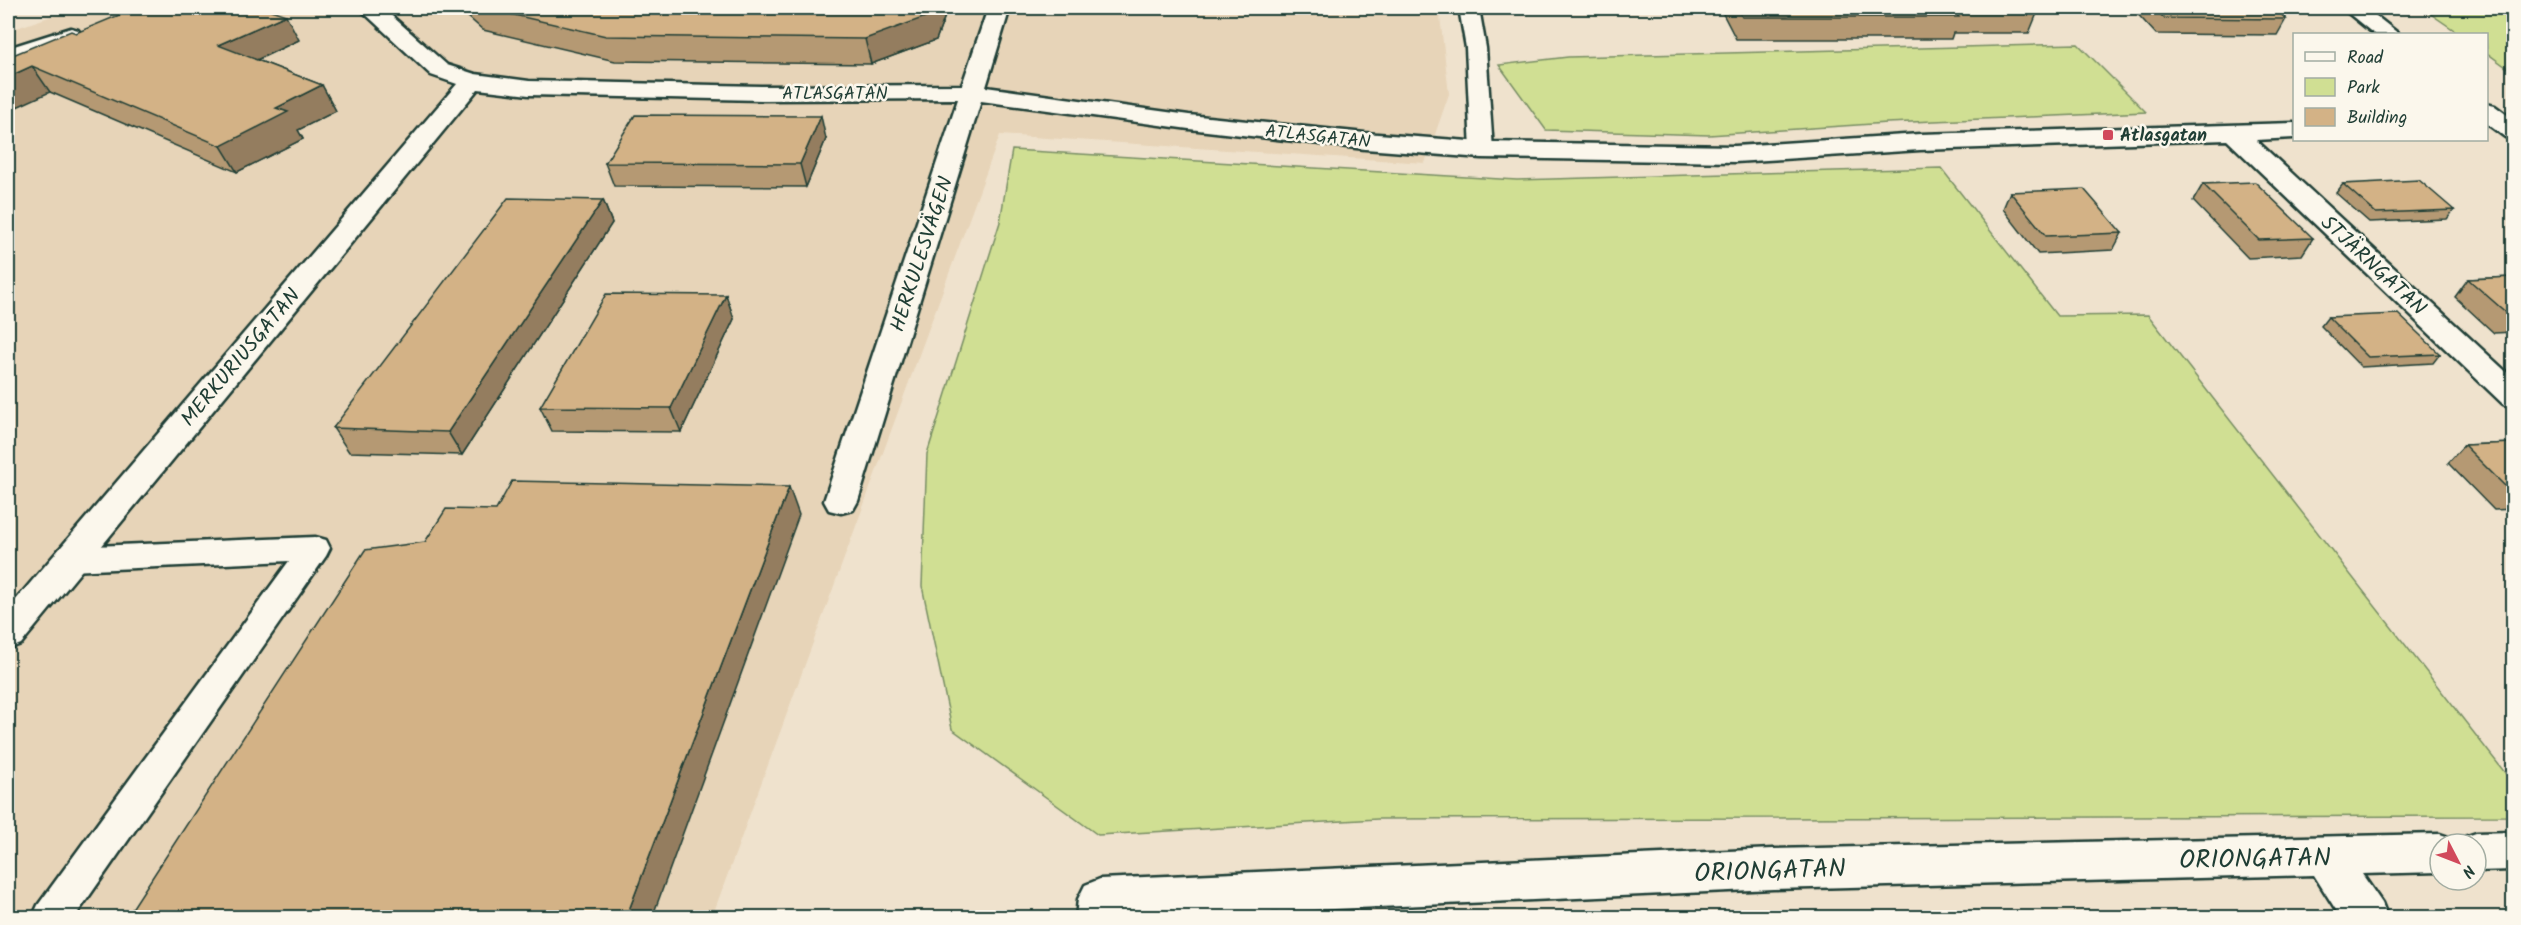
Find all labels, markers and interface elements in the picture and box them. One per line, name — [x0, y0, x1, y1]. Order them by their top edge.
legend — [2293, 33, 2488, 141]
text: Road — [2347, 44, 2384, 73]
text: Park — [2347, 74, 2380, 103]
street label: ATLASGATAN — [782, 80, 888, 109]
text: Building — [2347, 104, 2407, 133]
street label: ATLASGATAN — [1264, 118, 1372, 157]
place label: Atlasgatan — [2120, 122, 2207, 151]
marker: Atlasgatan — [2101, 128, 2115, 142]
street label: HERKULESVÄGEN — [882, 172, 963, 336]
street label: STJÄRNGATAN — [2312, 208, 2434, 324]
street label: MERKURIUSGATAN — [173, 281, 309, 435]
north arrow — [2428, 832, 2488, 892]
street label: ORIONGATAN — [2179, 838, 2331, 882]
street label: ORIONGATAN — [1694, 848, 1847, 896]
text: N — [2455, 859, 2481, 883]

